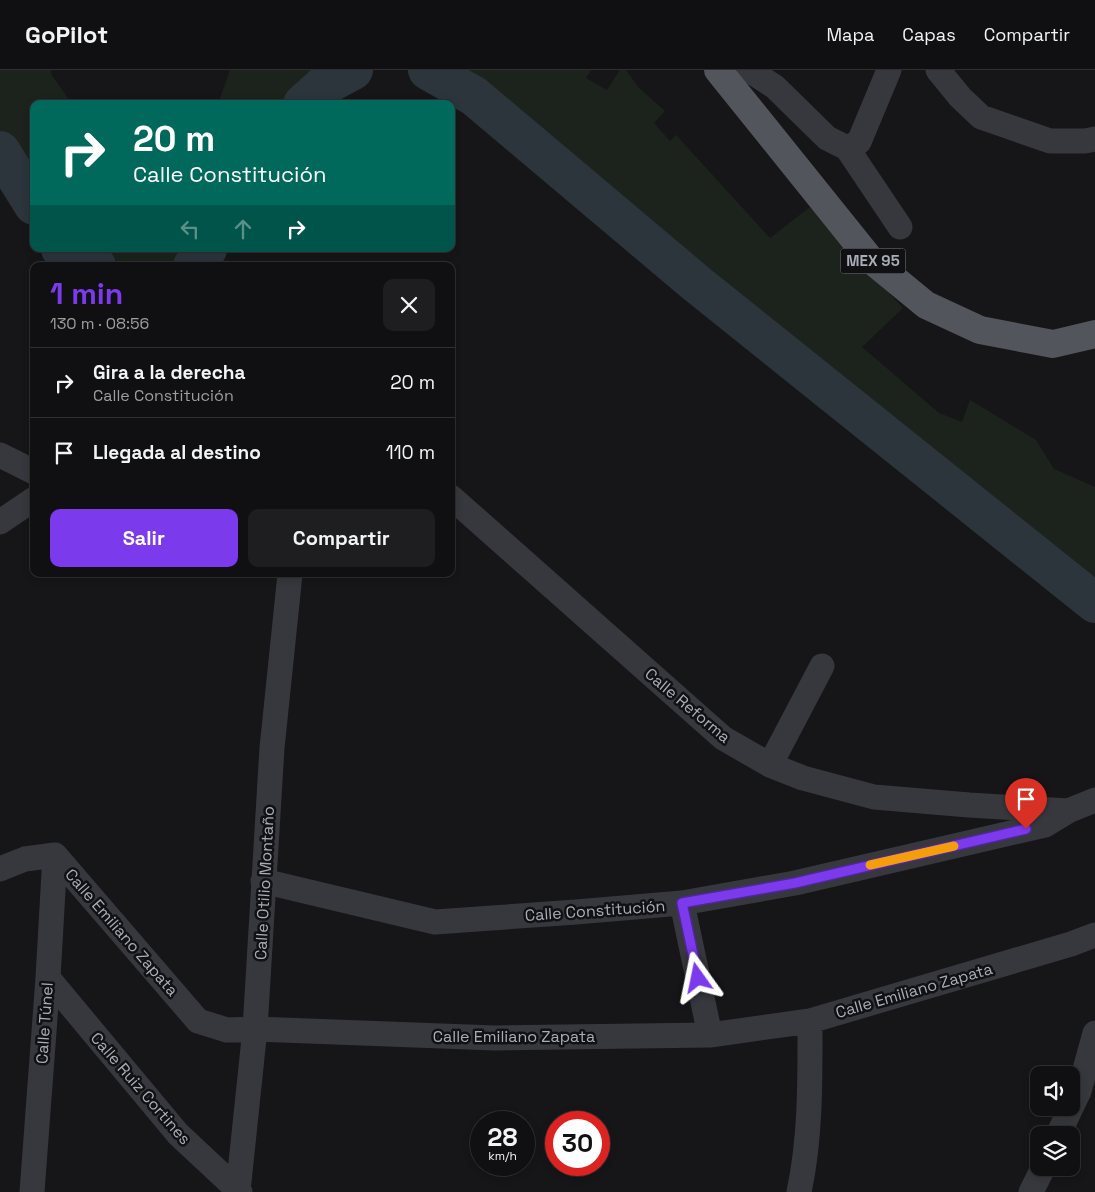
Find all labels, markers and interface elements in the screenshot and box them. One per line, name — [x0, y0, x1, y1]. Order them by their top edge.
text: GoPilot — [25, 19, 108, 50]
text: Mapa — [826, 23, 874, 46]
text: Capas — [902, 23, 956, 46]
text: Compartir — [984, 23, 1070, 46]
text: 20 m — [133, 117, 215, 161]
icon: right — [50, 120, 115, 185]
text: Calle Constitución — [133, 160, 327, 188]
icon: left — [176, 215, 204, 243]
icon: ahead — [229, 215, 257, 243]
icon: right — [282, 215, 310, 243]
road number: MEX 95 — [840, 248, 906, 274]
text: 1 min — [50, 274, 123, 313]
button: close — [383, 279, 435, 331]
text: 130 m · 08:56 — [50, 313, 149, 334]
text: Gira a la derecha — [93, 360, 245, 385]
icon: right — [50, 369, 78, 397]
text: 20 m — [390, 370, 435, 395]
text: Calle Constitución — [93, 385, 234, 406]
icon: arrive — [50, 439, 78, 467]
text: Llegada al destino — [93, 440, 261, 465]
text: 110 m — [386, 440, 435, 465]
button: Salir — [50, 509, 238, 567]
button: Compartir — [248, 509, 435, 567]
street label: Calle Reforma — [640, 663, 735, 747]
pin — [1005, 778, 1047, 829]
icon: arrive — [1012, 785, 1040, 813]
street label: Calle Otilio Montaño — [250, 805, 279, 961]
street label: Calle Emiliano Zapata — [60, 864, 183, 1000]
street label: Calle Constitución — [524, 895, 666, 926]
position arrow — [671, 951, 723, 1003]
street label: Calle Emiliano Zapata — [833, 958, 995, 1023]
street label: Calle Túnel — [31, 982, 58, 1064]
street label: Calle Emiliano Zapata — [433, 1026, 595, 1047]
street label: Calle Ruiz Cortines — [86, 1028, 195, 1149]
map controls — [1030, 1066, 1080, 1176]
button: sound — [1030, 1066, 1080, 1116]
speed limit sign: 30 — [545, 1111, 610, 1176]
text: 28 — [488, 1121, 517, 1153]
button: layers — [1030, 1126, 1080, 1176]
text: km/h — [488, 1148, 517, 1164]

